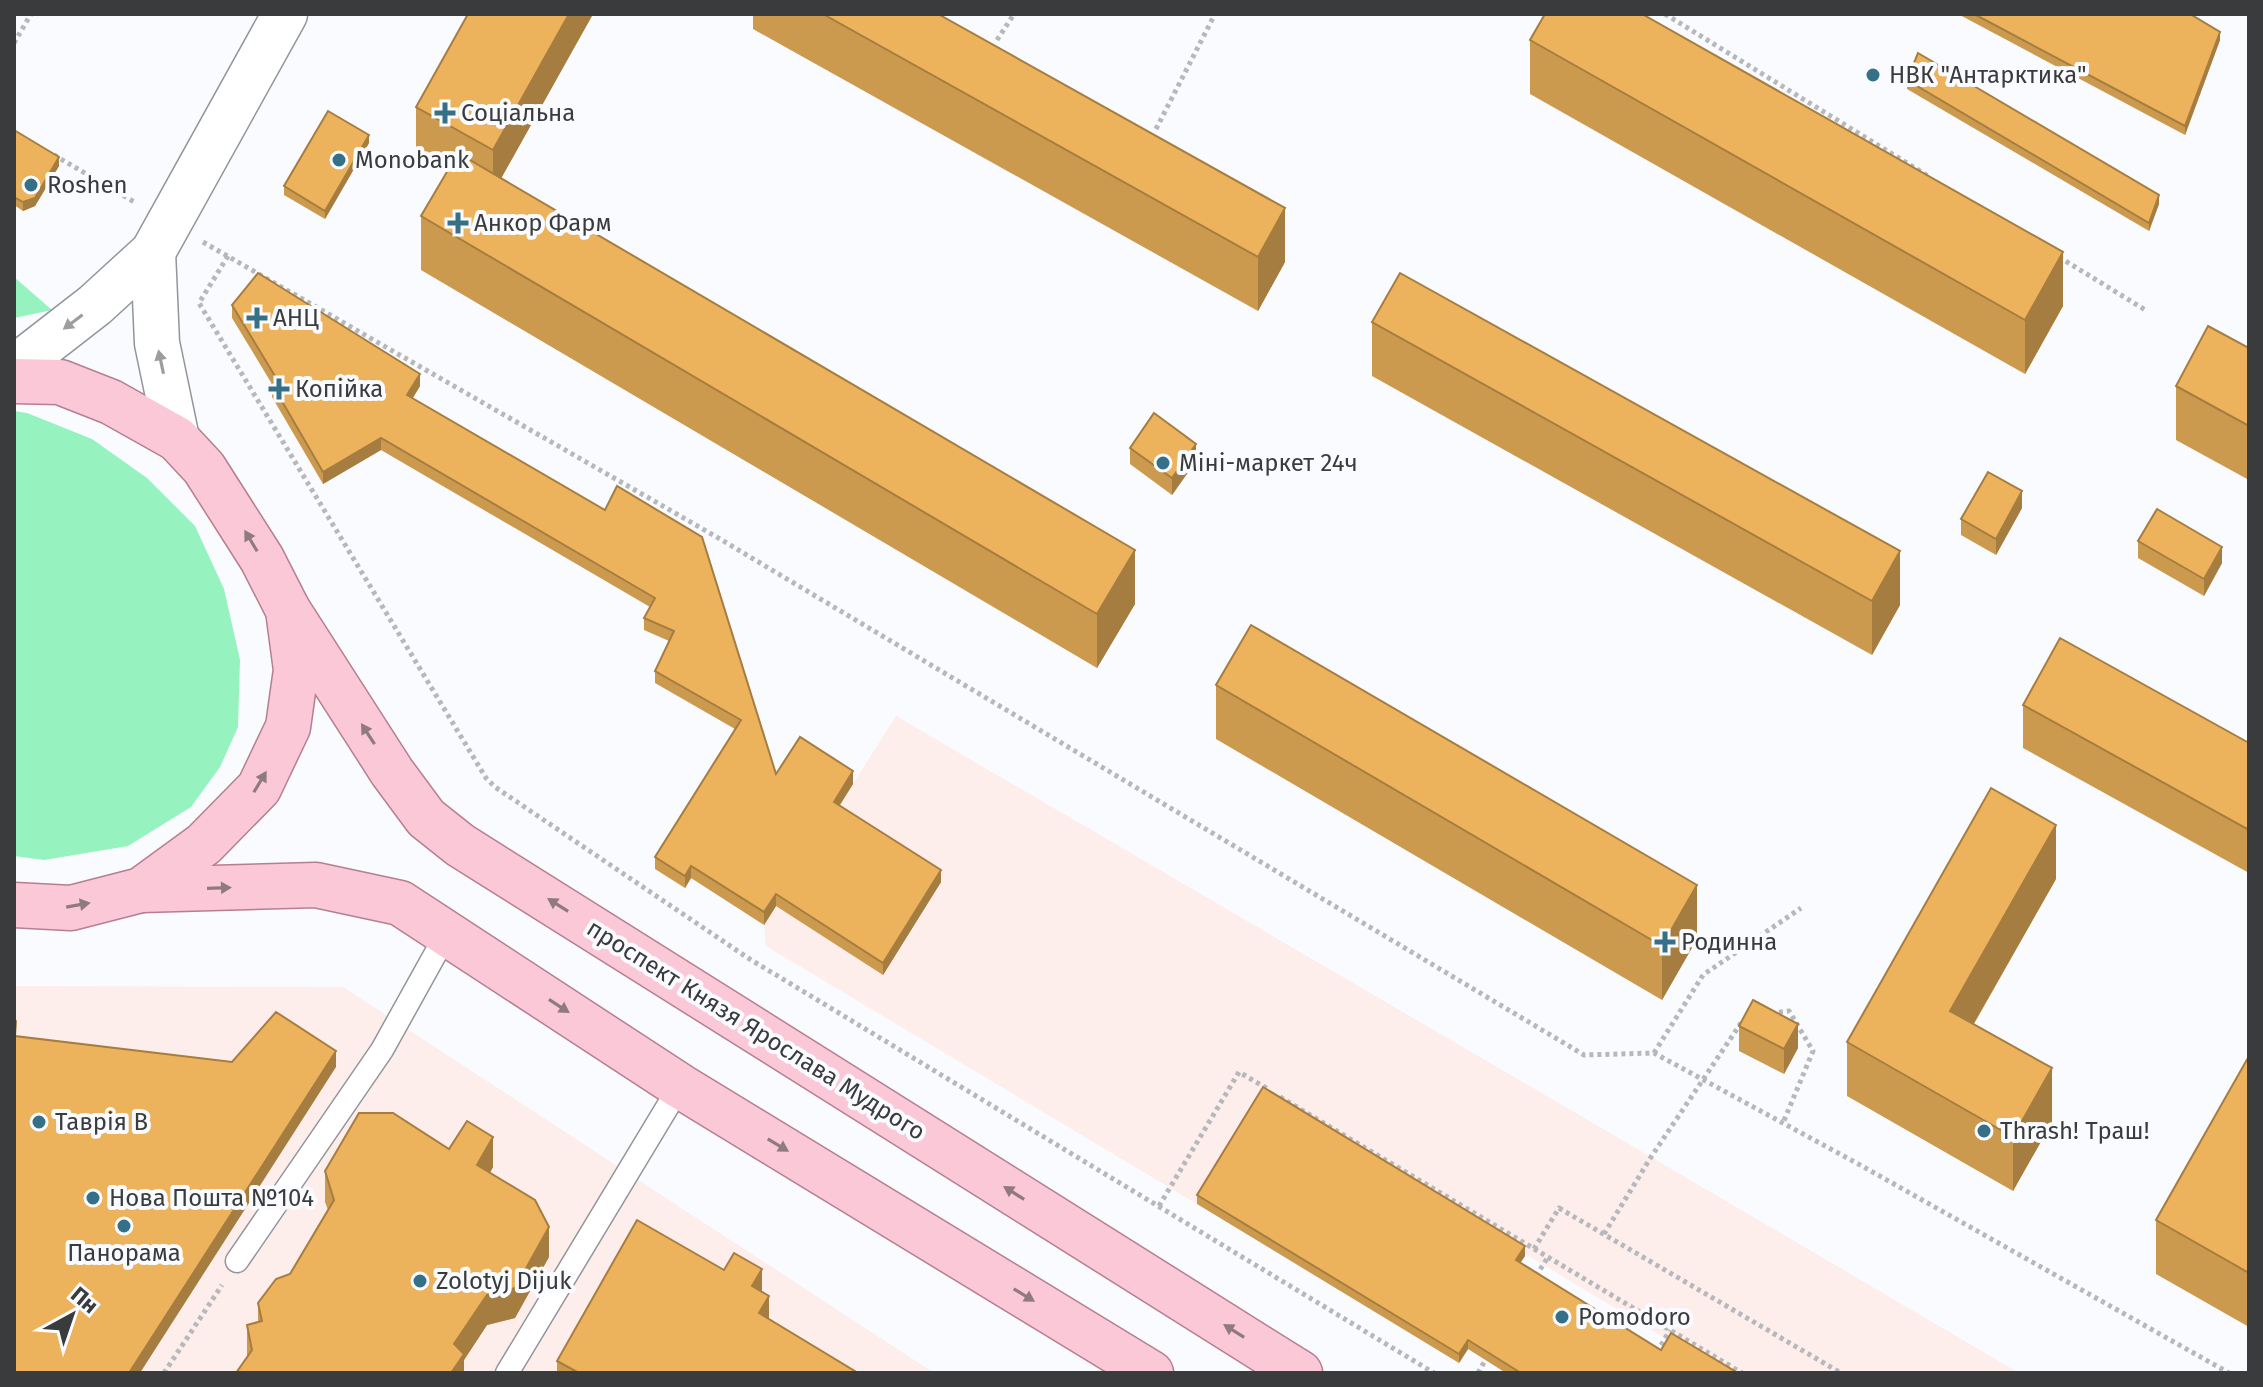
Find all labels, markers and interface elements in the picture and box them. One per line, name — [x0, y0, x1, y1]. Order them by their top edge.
place label: НВК "Антарктика" — [1889, 61, 2087, 89]
marker: НВК "Антарктика" — [1864, 66, 1882, 84]
place label: Соціальна — [461, 99, 575, 127]
marker: Соціальна — [436, 104, 454, 122]
place label: Monobank — [355, 146, 470, 174]
marker: Monobank — [330, 151, 348, 169]
place label: Roshen — [47, 171, 128, 199]
marker: Roshen — [22, 176, 40, 194]
place label: Анкор Фарм — [474, 209, 612, 237]
marker: Анкор Фарм — [449, 214, 467, 232]
place label: АНЦ — [273, 304, 319, 332]
marker: АНЦ — [248, 309, 266, 327]
one-way arrow — [62, 313, 83, 329]
one-way arrow — [154, 350, 167, 375]
place label: Копійка — [295, 375, 383, 403]
marker: Копійка — [270, 380, 288, 398]
place label: Міні-маркет 24ч — [1179, 449, 1358, 477]
marker: Міні-маркет 24ч — [1154, 454, 1172, 472]
one-way arrow — [244, 530, 258, 552]
one-way arrow — [362, 723, 376, 745]
one-way arrow — [253, 771, 267, 793]
one-way arrow — [207, 881, 232, 894]
one-way arrow — [546, 898, 569, 913]
one-way arrow — [66, 899, 91, 911]
street label: проспект Князя Ярослава Мудрого — [582, 914, 930, 1146]
place label: Родинна — [1681, 928, 1777, 956]
marker: Родинна — [1656, 933, 1674, 951]
one-way arrow — [548, 998, 569, 1013]
place label: Таврія В — [55, 1108, 148, 1136]
marker: Таврія В — [30, 1113, 48, 1131]
place label: Thrash! Траш! — [2000, 1117, 2150, 1145]
marker: Thrash! Траш! — [1975, 1122, 1993, 1140]
one-way arrow — [767, 1138, 789, 1152]
place label: Нова Пошта №104 — [109, 1184, 314, 1212]
one-way arrow — [1004, 1185, 1025, 1200]
marker: Нова Пошта №104 — [84, 1189, 102, 1207]
marker: Панорама — [115, 1217, 133, 1235]
place label: Панорама — [67, 1239, 181, 1267]
place label: Zolotyj Dijuk — [436, 1267, 572, 1295]
marker: Zolotyj Dijuk — [411, 1272, 429, 1290]
north arrow — [32, 1275, 112, 1355]
text: Пн — [65, 1281, 104, 1319]
one-way arrow — [1013, 1288, 1035, 1302]
place label: Pomodoro — [1578, 1303, 1691, 1331]
marker: Pomodoro — [1553, 1308, 1571, 1326]
one-way arrow — [1224, 1324, 1245, 1339]

